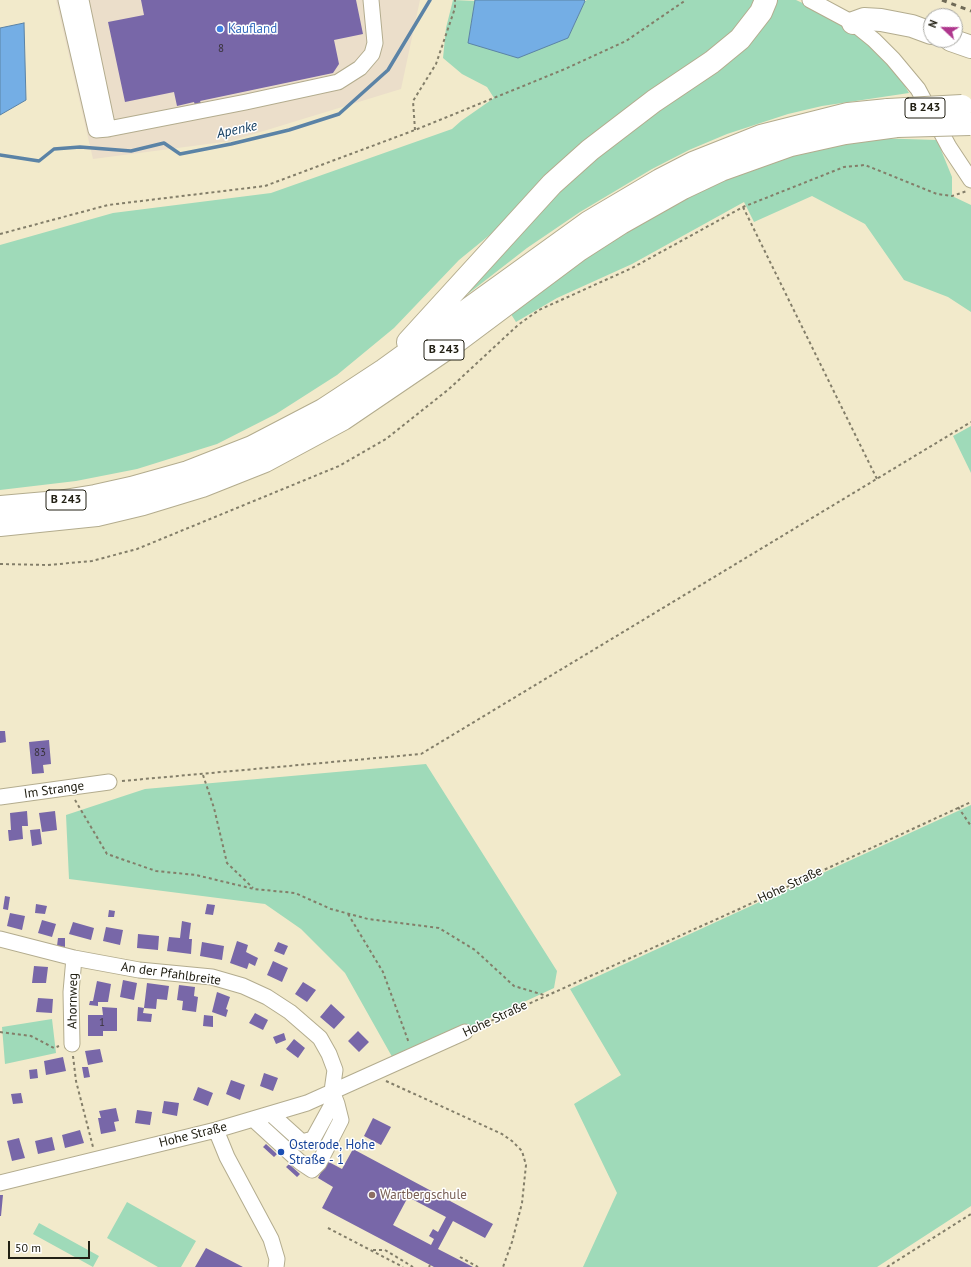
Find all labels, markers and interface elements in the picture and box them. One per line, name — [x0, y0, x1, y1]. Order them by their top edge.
north arrow — [923, 8, 963, 48]
text: N — [925, 18, 941, 30]
place label: Kaufland — [228, 21, 277, 37]
marker: Kaufland — [215, 24, 225, 34]
house number: 8 — [218, 42, 224, 56]
road number: B 243 — [905, 98, 945, 118]
water label: Apenke — [215, 118, 259, 142]
road number: B 243 — [424, 340, 464, 360]
road number: B 243 — [46, 490, 86, 510]
house number: 83 — [34, 746, 46, 760]
street label: Im Strange — [23, 778, 85, 802]
street label: Hohe Straße — [755, 863, 825, 907]
street label: An der Pfahlbreite — [120, 959, 222, 989]
street label: Ahornweg — [65, 973, 81, 1029]
street label: Hohe Straße — [460, 997, 530, 1041]
house number: 1 — [99, 1016, 105, 1030]
street label: Hohe Straße — [157, 1119, 229, 1151]
place label: Osterode, Hohe Straße - 1 — [289, 1137, 375, 1168]
marker: Osterode, Hohe Straße - 1 — [276, 1147, 286, 1157]
place label: Wartbergschule — [380, 1187, 467, 1203]
marker: Wartbergschule — [367, 1190, 377, 1200]
scale bar — [10, 1233, 92, 1259]
text: 50 m — [15, 1240, 41, 1255]

